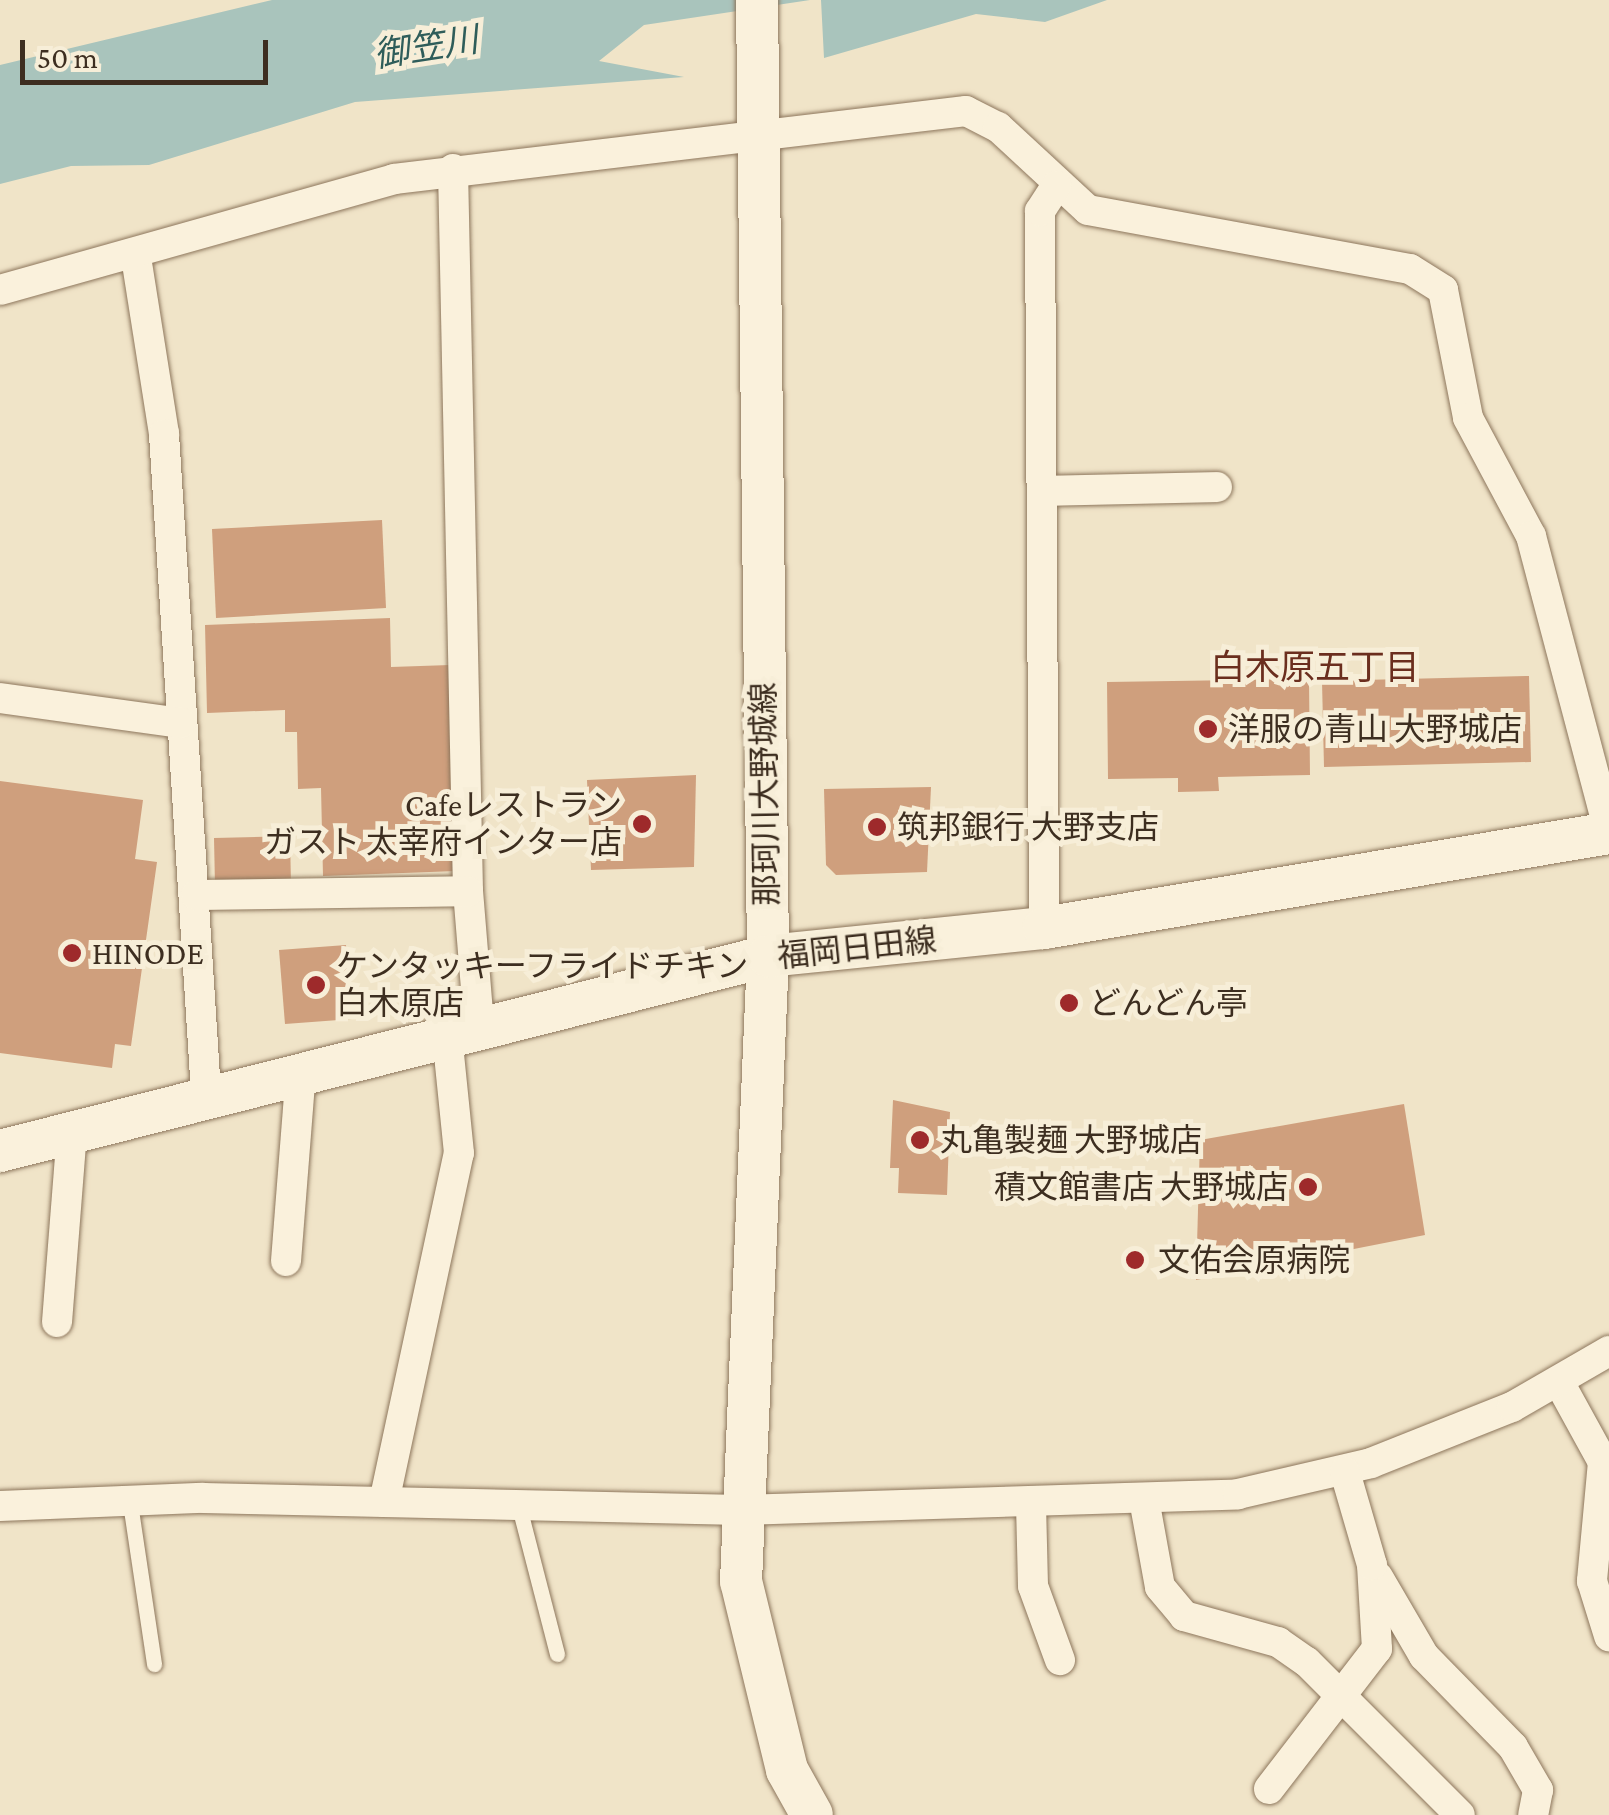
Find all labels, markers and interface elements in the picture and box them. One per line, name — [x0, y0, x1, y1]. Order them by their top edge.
water label: 御笠川 — [371, 19, 481, 77]
scale bar — [25, 20, 272, 82]
text: 50 m — [37, 41, 98, 74]
district label: 白木原五丁目 — [1210, 647, 1420, 689]
street label: 那珂川大野城線 — [744, 682, 786, 906]
place label: 洋服の青山 大野城店 — [1228, 710, 1522, 748]
marker: 洋服の青山 大野城店 — [1197, 718, 1219, 740]
place label: Cafeレストラン ガスト 太宰府インター店 — [264, 787, 622, 862]
place label: 筑邦銀行 大野支店 — [897, 808, 1159, 846]
marker: Cafeレストラン ガスト 太宰府インター店 — [631, 813, 653, 835]
marker: 筑邦銀行 大野支店 — [866, 816, 888, 838]
street label: 福岡日田線 — [775, 921, 939, 975]
place label: HINODE — [92, 934, 204, 972]
marker: HINODE — [61, 942, 83, 964]
place label: ケンタッキーフライドチキン 白木原店 — [336, 948, 752, 1023]
marker: ケンタッキーフライドチキン 白木原店 — [305, 974, 327, 996]
place label: どんどん亭 — [1089, 984, 1249, 1022]
marker: どんどん亭 — [1058, 992, 1080, 1014]
place label: 丸亀製麺 大野城店 — [940, 1121, 1202, 1159]
marker: 丸亀製麺 大野城店 — [909, 1129, 931, 1151]
place label: 積文館書店 大野城店 — [994, 1168, 1288, 1206]
marker: 積文館書店 大野城店 — [1297, 1176, 1319, 1198]
place label: 文佑会原病院 — [1158, 1241, 1350, 1279]
marker: 文佑会原病院 — [1122, 1247, 1148, 1273]

